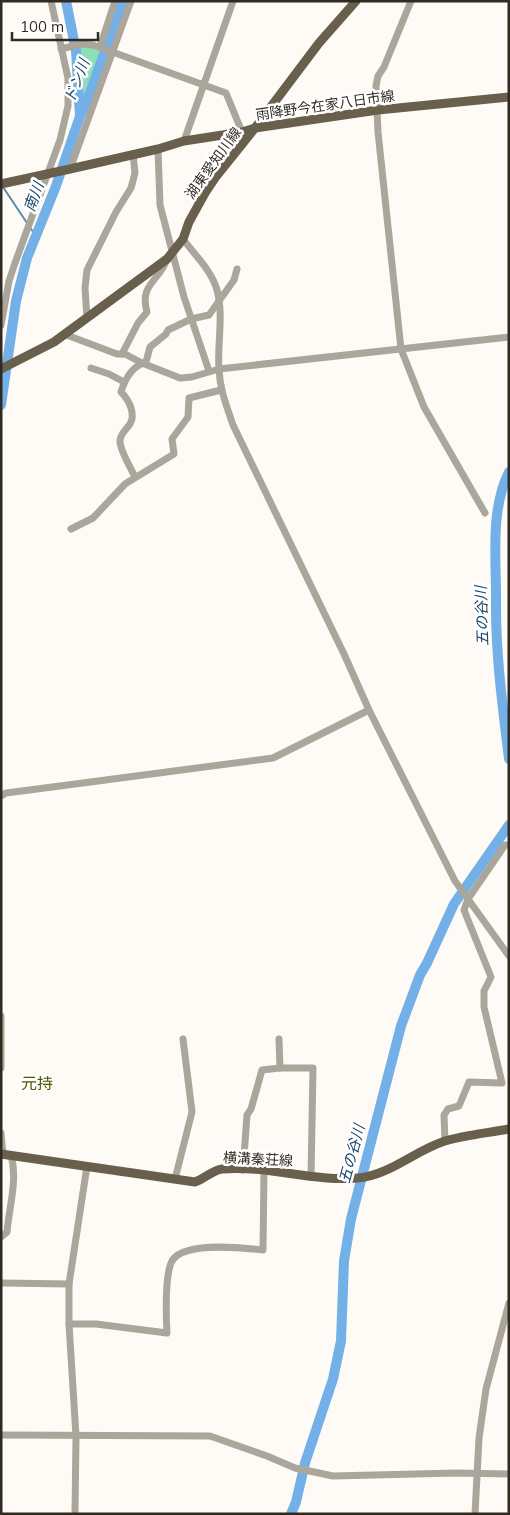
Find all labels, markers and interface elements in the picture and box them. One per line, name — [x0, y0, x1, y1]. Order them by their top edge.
scale bar — [12, 10, 99, 42]
text: 100 m — [20, 17, 64, 36]
water label: ドン川 — [60, 55, 94, 105]
street label: 雨降野今在家八日市線 — [254, 86, 396, 124]
street label: 湖東愛知川線 — [181, 124, 245, 202]
water label: 南川 — [19, 178, 48, 214]
water label: 五の谷川 — [471, 584, 492, 646]
district label: 元持 — [21, 1073, 53, 1093]
water label: 五の谷川 — [335, 1121, 369, 1185]
street label: 横溝秦荘線 — [223, 1148, 293, 1170]

